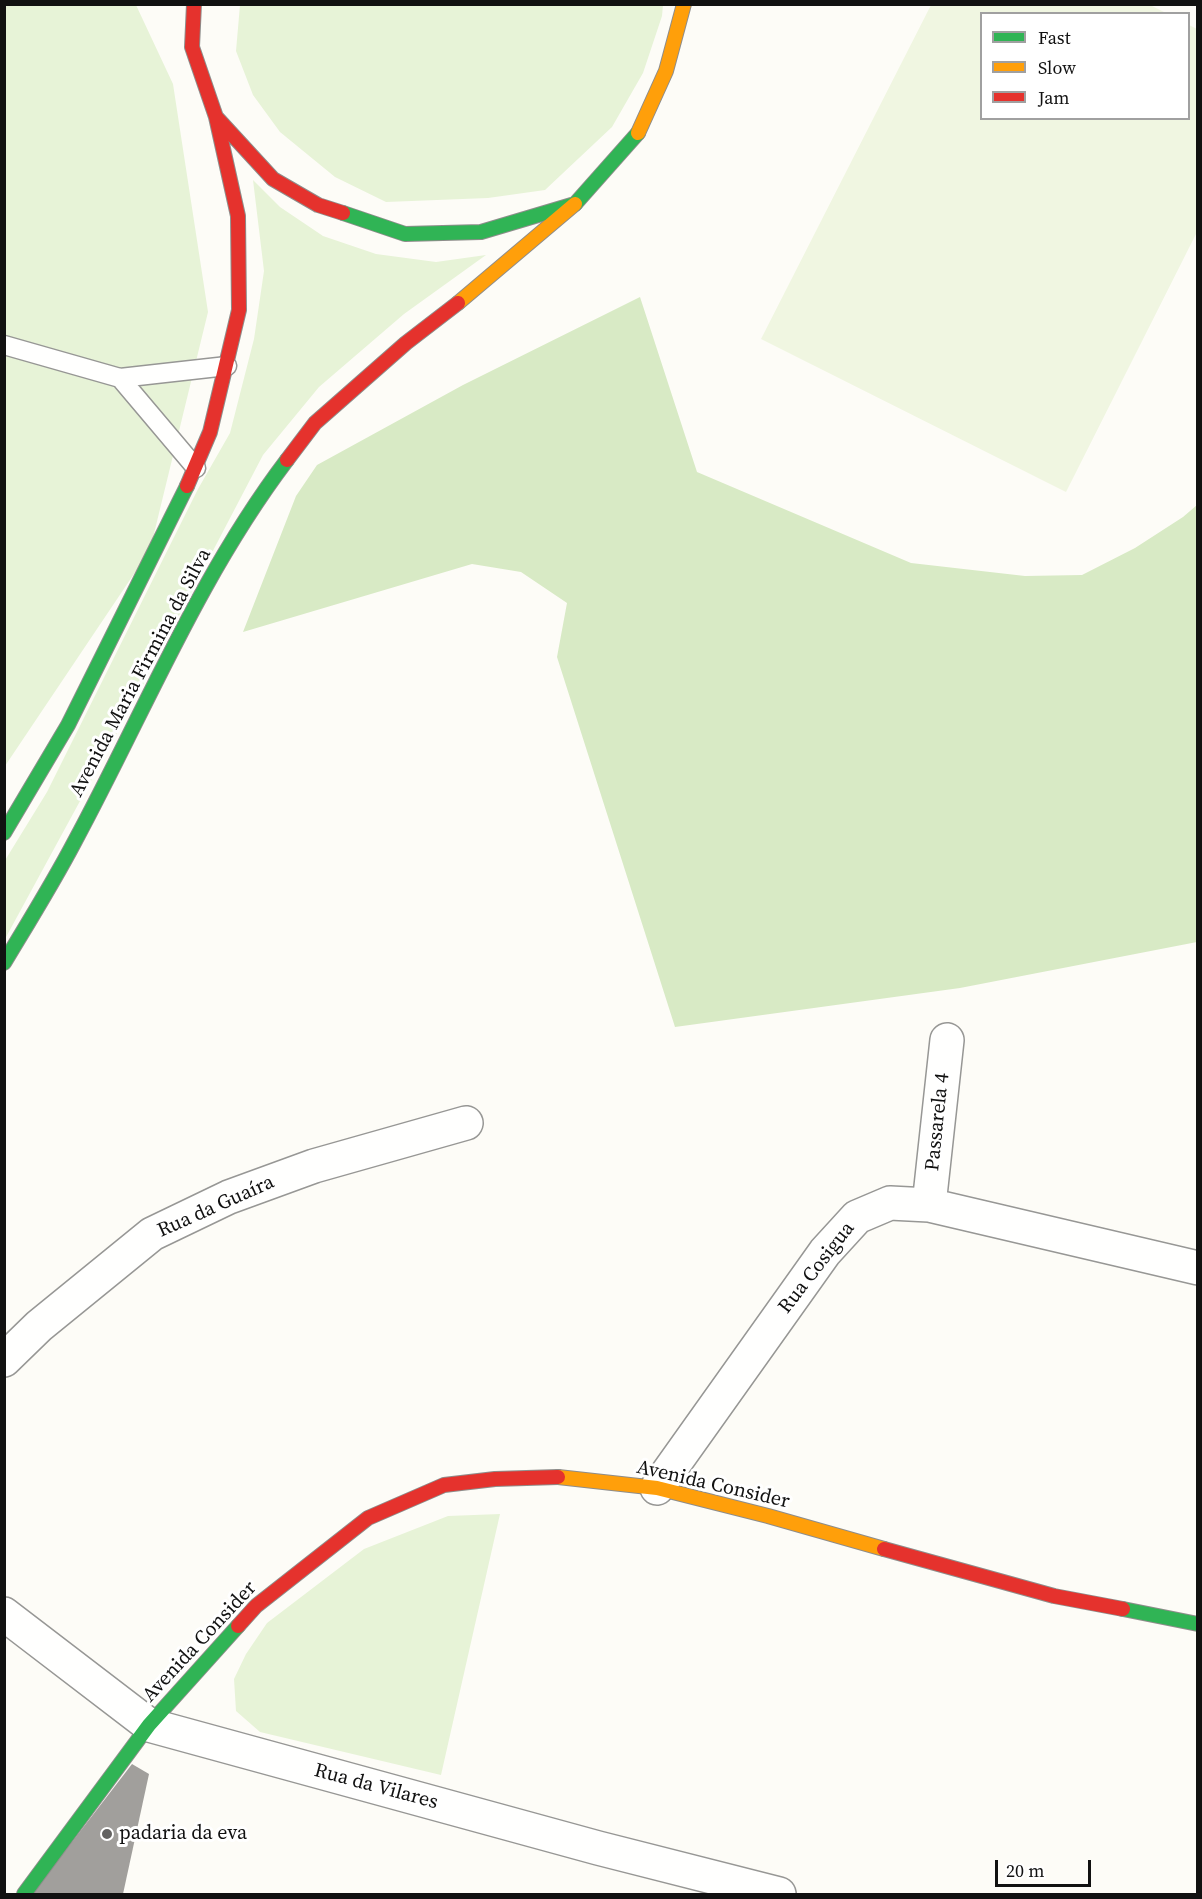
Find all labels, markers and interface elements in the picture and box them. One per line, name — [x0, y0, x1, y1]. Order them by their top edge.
legend — [980, 12, 1190, 120]
text: Fast — [1038, 25, 1071, 50]
text: Slow — [1038, 55, 1076, 80]
text: Jam — [1038, 85, 1070, 110]
street label: Avenida Maria Firmina da Silva — [65, 545, 217, 801]
street label: Passarela 4 — [921, 1072, 955, 1172]
street label: Rua da Guaíra — [154, 1171, 278, 1243]
street label: Rua Cosigua — [774, 1217, 860, 1319]
street label: Avenida Consider — [634, 1456, 792, 1514]
street label: Avenida Consider — [138, 1577, 262, 1707]
street label: Rua da Vilares — [312, 1759, 440, 1815]
place label: padaria da eva — [119, 1822, 247, 1846]
marker: padaria da eva — [100, 1827, 114, 1841]
scale bar — [998, 1848, 1094, 1886]
text: 20 m — [1006, 1858, 1044, 1883]

